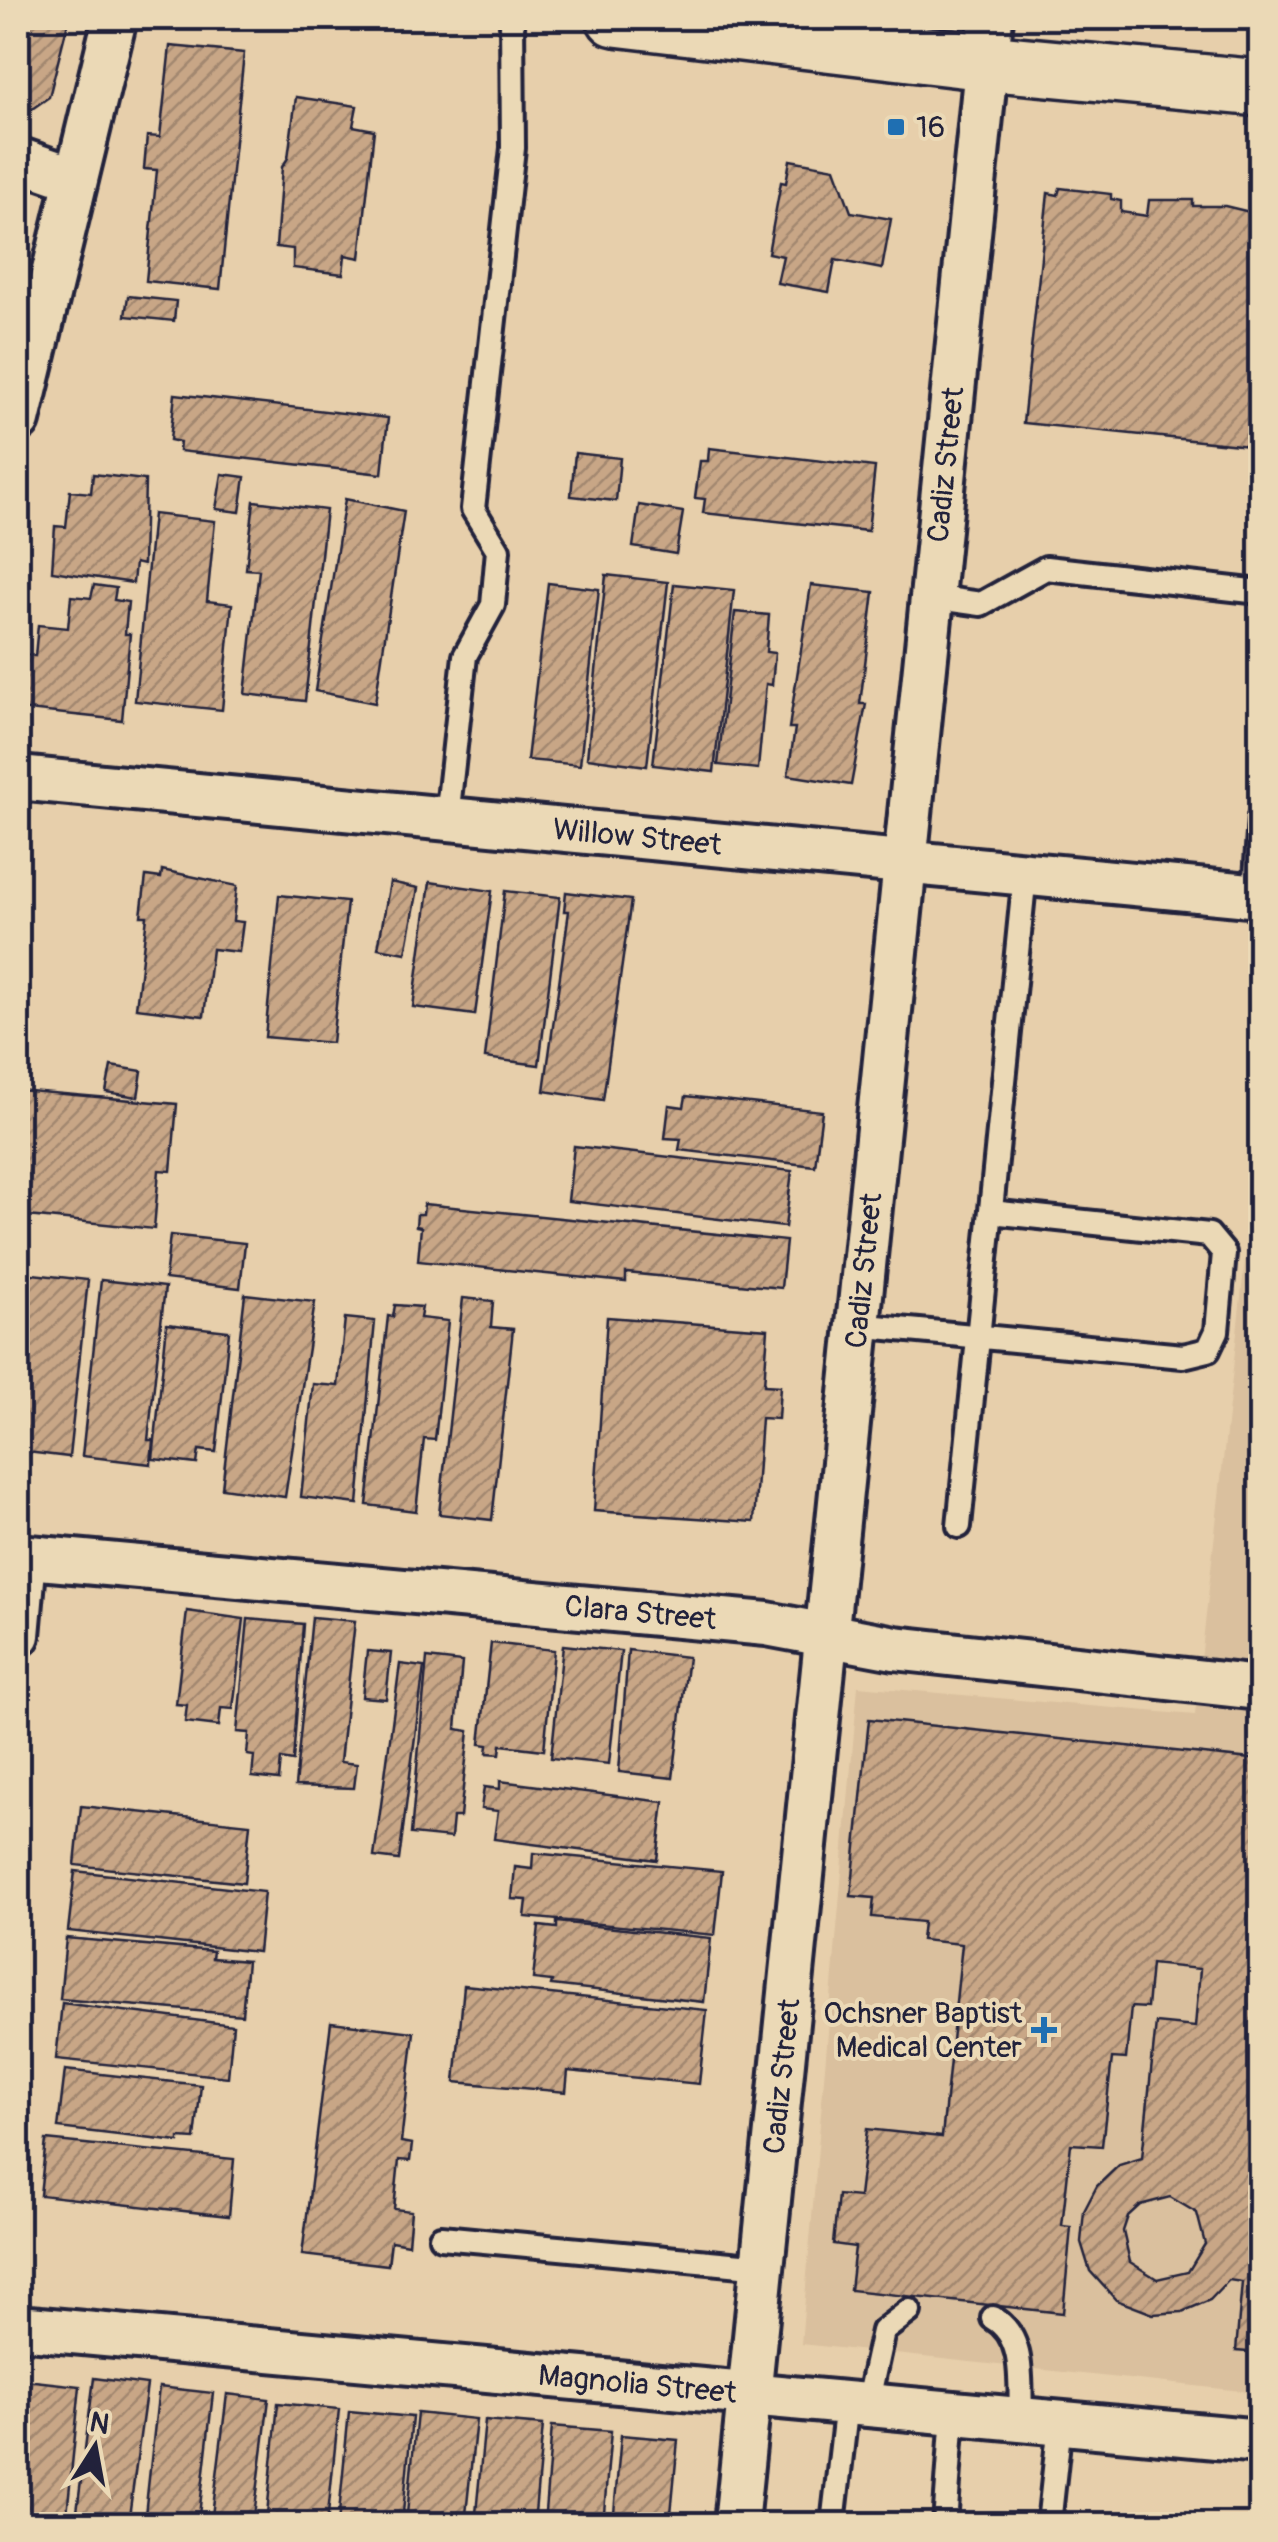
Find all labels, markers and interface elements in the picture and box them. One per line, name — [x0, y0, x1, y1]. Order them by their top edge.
place label: 16 — [916, 109, 945, 146]
marker: 16 — [885, 116, 907, 138]
street label: Cadiz Street — [919, 384, 972, 544]
street label: Willow Street — [551, 810, 724, 863]
street label: Cadiz Street — [837, 1190, 890, 1350]
street label: Clara Street — [563, 1587, 719, 1638]
place label: Ochsner Baptist Medical Center — [823, 1995, 1023, 2066]
street label: Cadiz Street — [755, 1996, 808, 2156]
marker: Ochsner Baptist Medical Center — [1031, 2017, 1057, 2043]
street label: Magnolia Street — [537, 2356, 739, 2411]
north arrow — [45, 2397, 145, 2497]
text: N — [87, 2405, 112, 2443]

